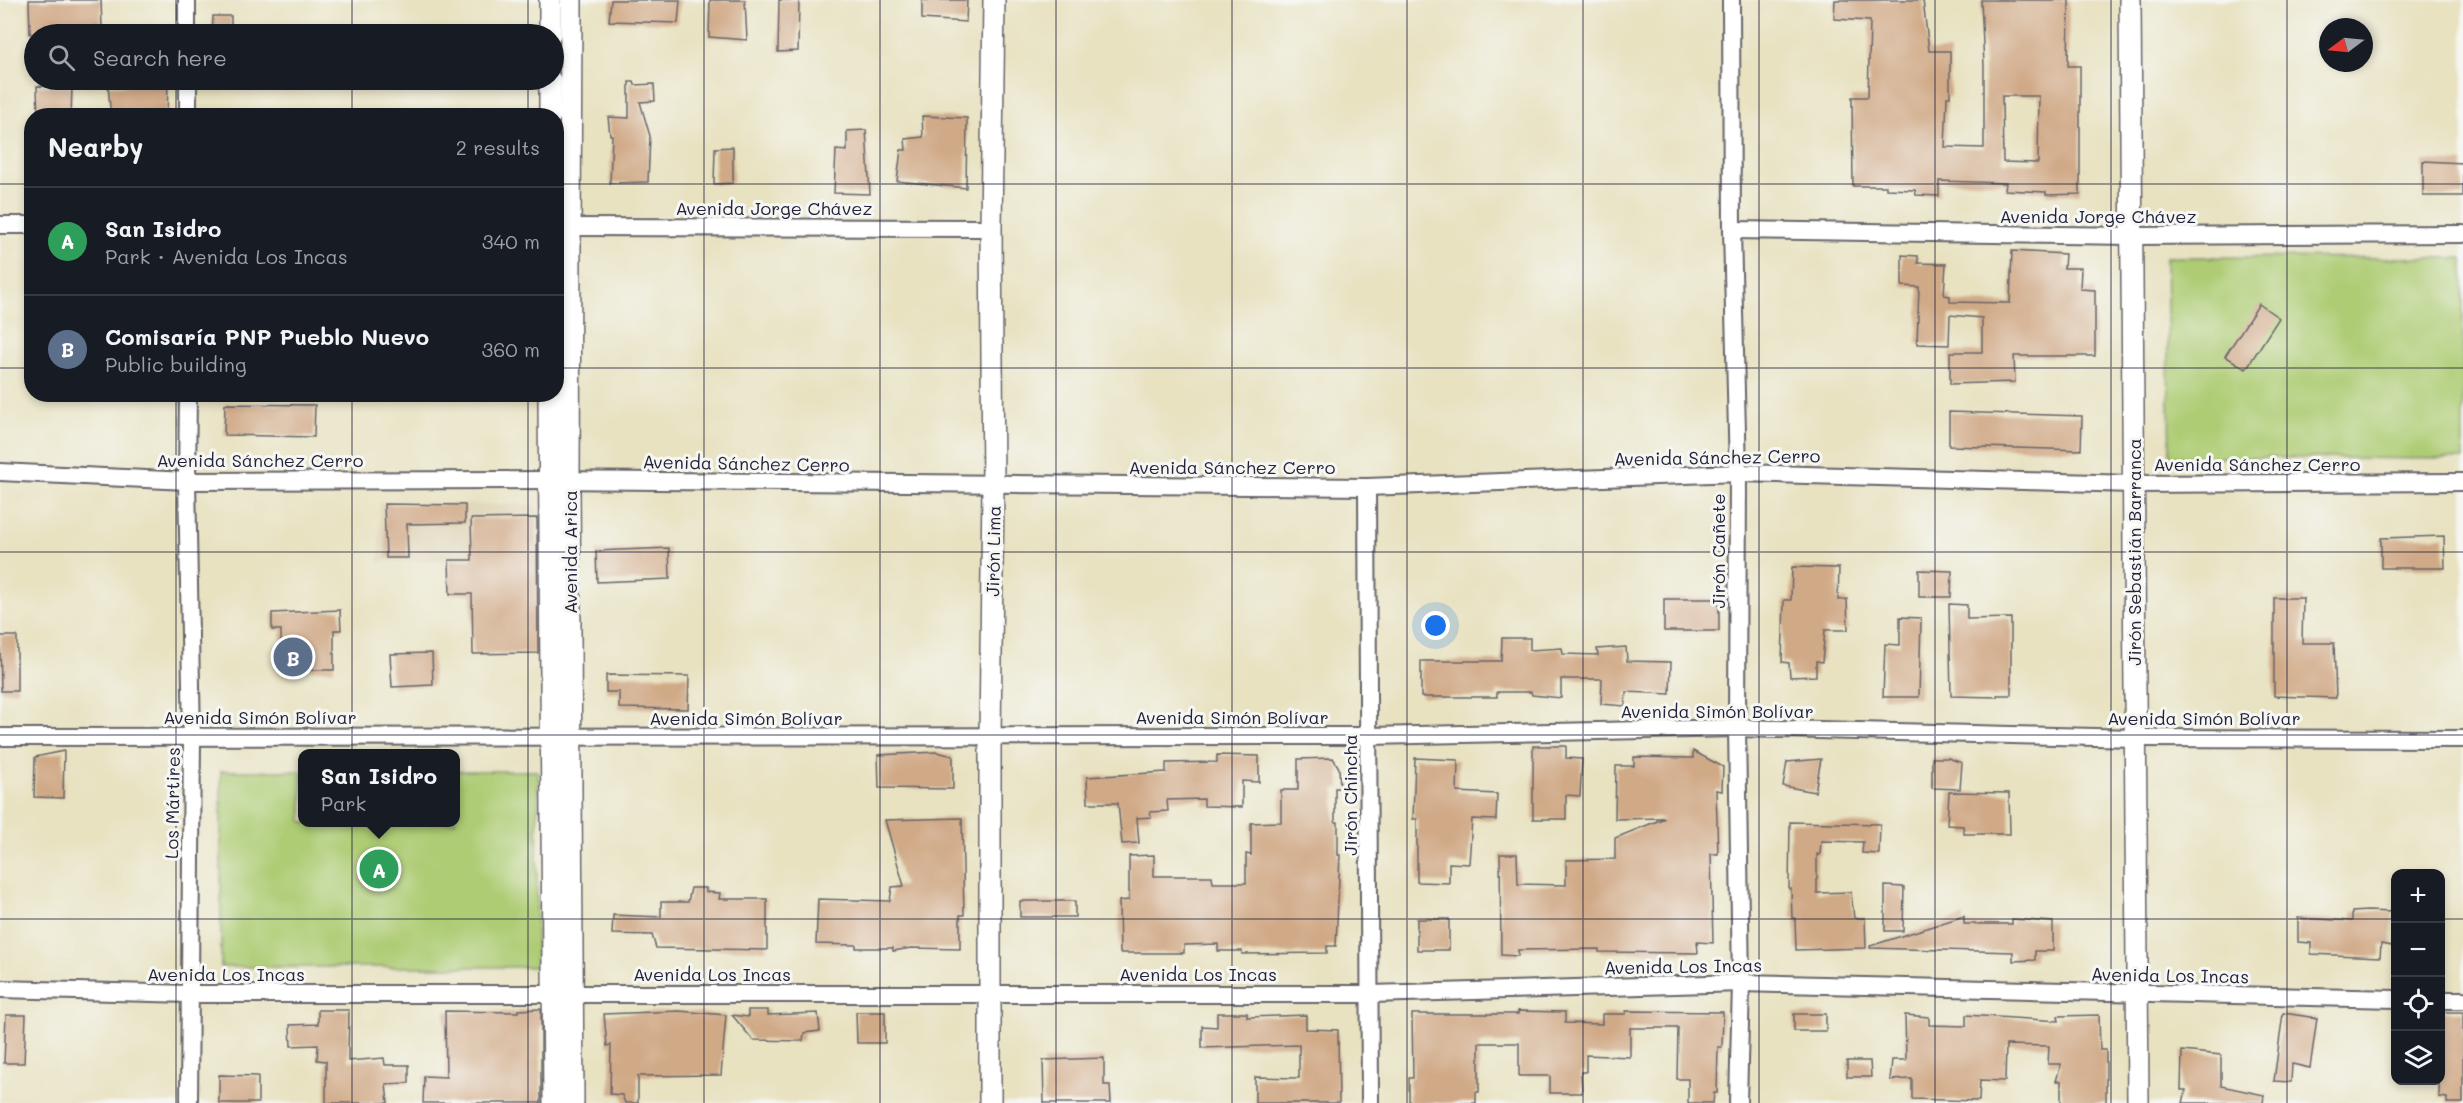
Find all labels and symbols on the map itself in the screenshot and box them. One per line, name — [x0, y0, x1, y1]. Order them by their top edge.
north arrow — [2319, 18, 2373, 72]
street label: Avenida Jorge Chávez — [675, 196, 873, 220]
street label: Avenida Jorge Chávez — [1999, 204, 2197, 228]
street label: Jirón Sebastián Barranca — [2122, 438, 2146, 666]
street label: Avenida Sánchez Cerro — [1613, 443, 1821, 471]
street label: Avenida Sánchez Cerro — [157, 448, 364, 472]
street label: Avenida Sánchez Cerro — [642, 449, 850, 477]
street label: Avenida Sánchez Cerro — [2154, 452, 2361, 476]
street label: Avenida Sánchez Cerro — [1129, 455, 1336, 479]
street label: Avenida Arica — [558, 490, 582, 614]
street label: Jirón Cañete — [1706, 493, 1730, 609]
street label: Jirón Lima — [980, 505, 1006, 597]
your location — [1421, 611, 1450, 640]
pin: B — [274, 634, 312, 680]
street label: Avenida Simón Bolívar — [1620, 699, 1814, 723]
street label: Avenida Simón Bolívar — [163, 705, 357, 729]
street label: Avenida Simón Bolívar — [1135, 705, 1329, 729]
street label: Avenida Simón Bolívar — [649, 706, 843, 730]
street label: Avenida Simón Bolívar — [2107, 706, 2301, 730]
street label: Jirón Chincha — [1338, 734, 1362, 856]
street label: Los Mártires — [159, 747, 185, 859]
pin: A — [360, 846, 398, 892]
street label: Avenida Los Incas — [1604, 953, 1762, 979]
street label: Avenida Los Incas — [147, 962, 305, 986]
street label: Avenida Los Incas — [633, 962, 791, 986]
street label: Avenida Los Incas — [1119, 962, 1277, 986]
street label: Avenida Los Incas — [2091, 962, 2249, 988]

